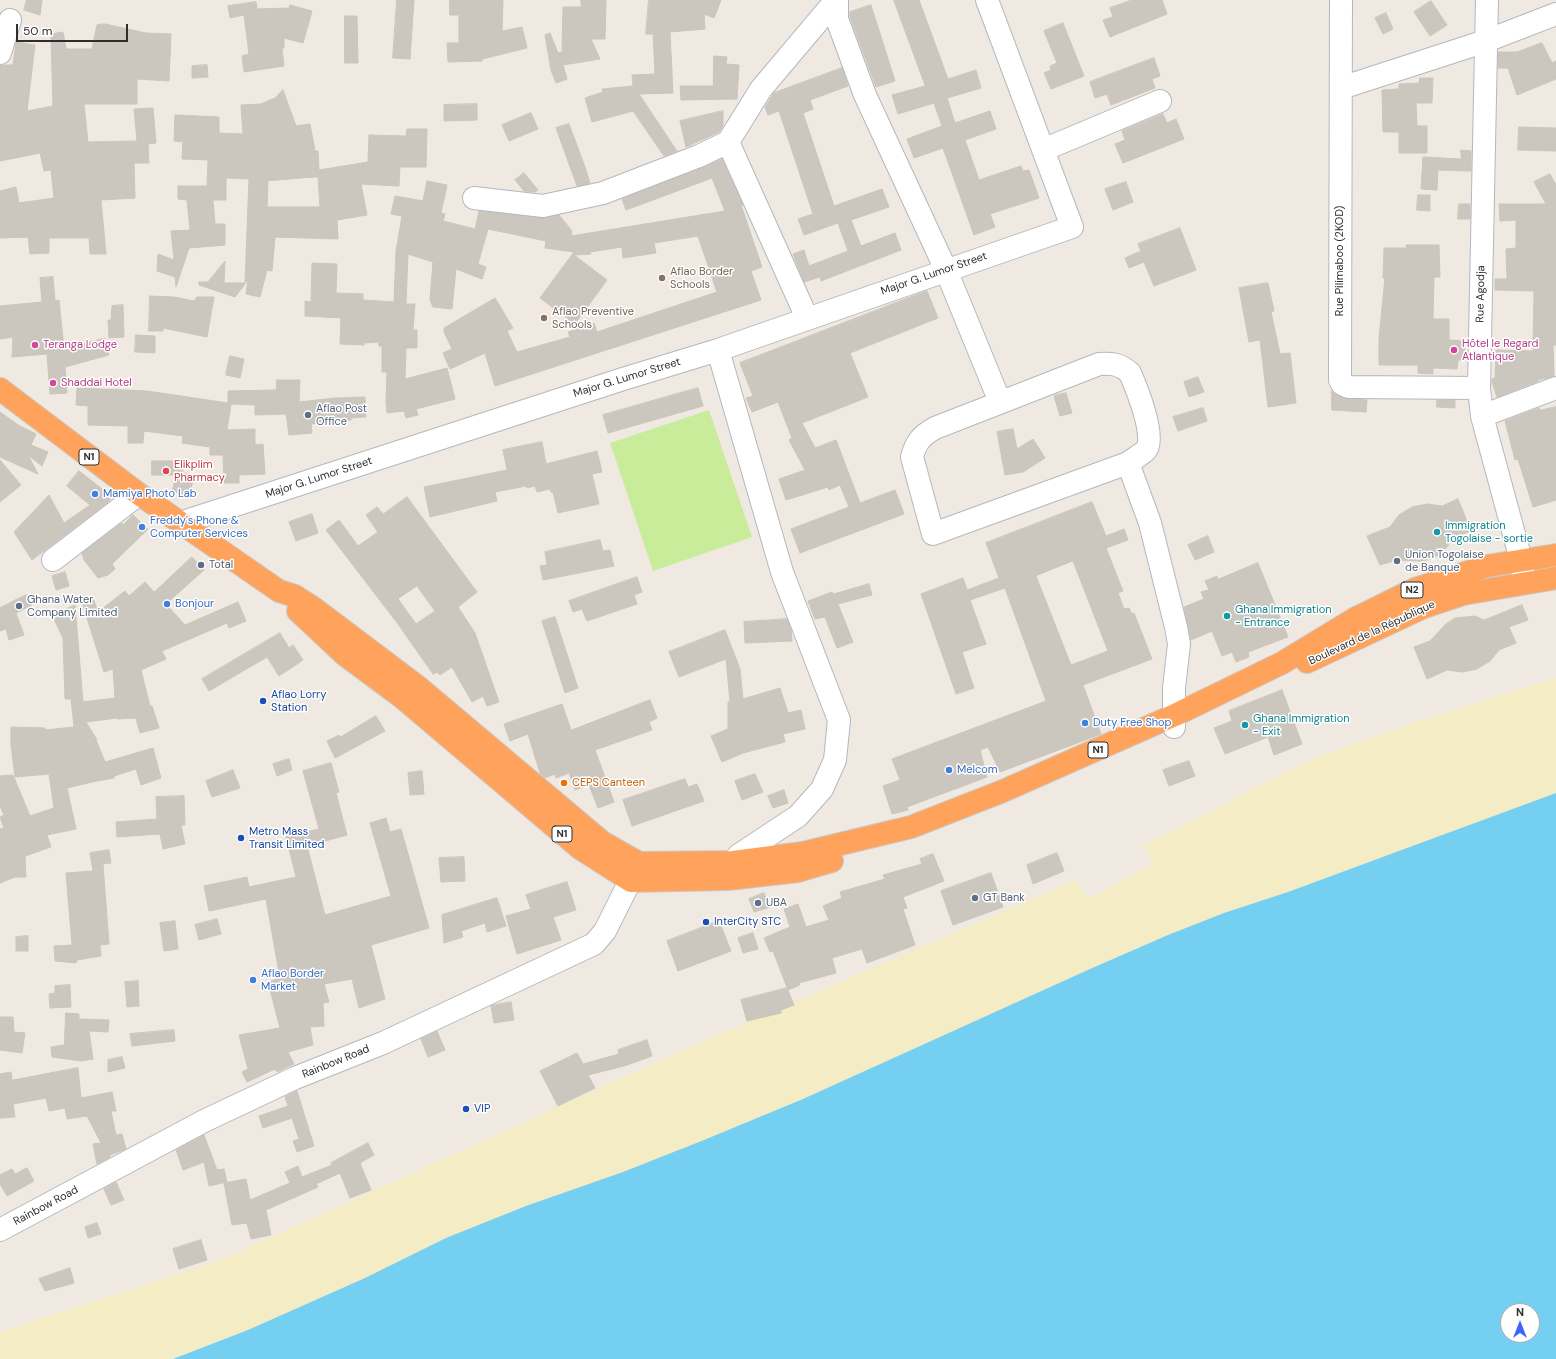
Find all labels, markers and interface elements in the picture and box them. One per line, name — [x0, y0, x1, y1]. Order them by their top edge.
scale bar — [18, 16, 130, 42]
text: 50 m — [23, 23, 52, 39]
street label: Rue Pilimaboo (2KOD) — [1333, 206, 1347, 316]
street label: Major G. Lumor Street — [879, 250, 989, 298]
place label: Aflao Border Schools — [670, 265, 733, 291]
street label: Rue Agodja — [1474, 265, 1488, 323]
marker: Aflao Border Schools — [657, 273, 667, 283]
place label: Aflao Preventive Schools — [552, 305, 634, 331]
marker: Aflao Preventive Schools — [539, 313, 549, 323]
place label: Hôtel le Regard Atlantique — [1462, 337, 1539, 363]
place label: Teranga Lodge — [43, 338, 117, 352]
marker: Teranga Lodge — [30, 340, 40, 350]
marker: Hôtel le Regard Atlantique — [1449, 345, 1459, 355]
street label: Major G. Lumor Street — [572, 355, 682, 401]
place label: Shaddai Hotel — [61, 376, 132, 390]
marker: Shaddai Hotel — [48, 378, 58, 388]
place label: Aflao Post Office — [316, 402, 367, 428]
marker: Aflao Post Office — [303, 410, 313, 420]
road number: N1 — [79, 449, 99, 465]
street label: Major G. Lumor Street — [264, 455, 374, 501]
place label: Elikplim Pharmacy — [174, 458, 225, 484]
marker: Elikplim Pharmacy — [161, 466, 171, 476]
place label: Mamiya Photo Lab — [103, 487, 197, 501]
marker: Mamiya Photo Lab — [90, 489, 100, 499]
place label: Freddy's Phone & Computer Services — [150, 514, 248, 540]
place label: Immigration Togolaise - sortie — [1445, 519, 1533, 545]
marker: Freddy's Phone & Computer Services — [137, 522, 147, 532]
marker: Immigration Togolaise - sortie — [1432, 527, 1442, 537]
place label: Union Togolaise de Banque — [1405, 548, 1484, 574]
marker: Union Togolaise de Banque — [1392, 556, 1402, 566]
place label: Total — [209, 558, 233, 572]
marker: Total — [196, 560, 206, 570]
road number: N2 — [1401, 582, 1423, 598]
place label: Ghana Water Company Limited — [27, 593, 117, 619]
place label: Bonjour — [175, 597, 214, 611]
street label: Boulevard de la République — [1307, 598, 1437, 668]
marker: Bonjour — [162, 599, 172, 609]
marker: Ghana Water Company Limited — [14, 601, 24, 611]
place label: Ghana Immigration - Entrance — [1235, 603, 1332, 629]
marker: Ghana Immigration - Entrance — [1222, 611, 1232, 621]
place label: Aflao Lorry Station — [271, 688, 326, 714]
marker: Aflao Lorry Station — [258, 696, 268, 706]
place label: Ghana Immigration - Exit — [1253, 712, 1350, 738]
place label: Duty Free Shop — [1093, 716, 1172, 730]
marker: Duty Free Shop — [1080, 718, 1090, 728]
marker: Ghana Immigration - Exit — [1240, 720, 1250, 730]
road number: N1 — [1088, 742, 1108, 758]
place label: Melcom — [957, 763, 998, 777]
marker: Melcom — [944, 765, 954, 775]
place label: CEPS Canteen — [572, 776, 645, 790]
marker: CEPS Canteen — [559, 778, 569, 788]
place label: Metro Mass Transit Limited — [249, 825, 324, 851]
road number: N1 — [552, 826, 572, 842]
marker: Metro Mass Transit Limited — [236, 833, 246, 843]
place label: GT Bank — [983, 891, 1025, 905]
marker: GT Bank — [970, 893, 980, 903]
place label: UBA — [766, 896, 787, 910]
marker: UBA — [753, 898, 763, 908]
place label: InterCity STC — [714, 915, 781, 929]
marker: InterCity STC — [701, 917, 711, 927]
place label: Aflao Border Market — [261, 967, 324, 993]
marker: Aflao Border Market — [248, 975, 258, 985]
street label: Rainbow Road — [300, 1042, 372, 1082]
place label: VIP — [474, 1102, 490, 1116]
marker: VIP — [461, 1104, 471, 1114]
street label: Rainbow Road — [11, 1183, 81, 1229]
north arrow — [1500, 1303, 1540, 1343]
text: N — [1516, 1305, 1524, 1319]

